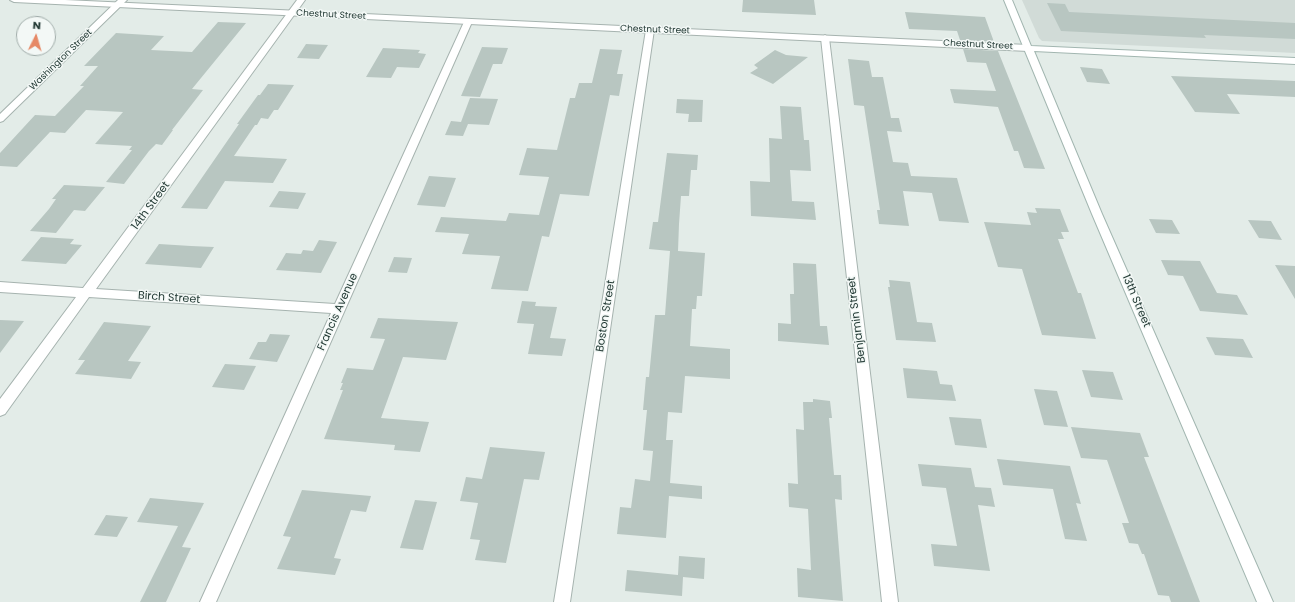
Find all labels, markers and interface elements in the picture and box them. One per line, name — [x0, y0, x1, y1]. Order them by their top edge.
street label: Chestnut Street — [296, 8, 366, 22]
north arrow — [16, 16, 56, 56]
text: N — [32, 17, 42, 33]
street label: Chestnut Street — [620, 23, 690, 37]
street label: Washington Street — [27, 27, 95, 93]
street label: Chestnut Street — [943, 38, 1013, 52]
street label: 14th Street — [129, 179, 173, 233]
street label: Francis Avenue — [315, 271, 361, 353]
street label: 13th Street — [1119, 273, 1153, 329]
street label: Benjamin Street — [845, 276, 869, 364]
street label: Boston Street — [594, 279, 618, 353]
street label: Birch Street — [137, 289, 201, 307]

